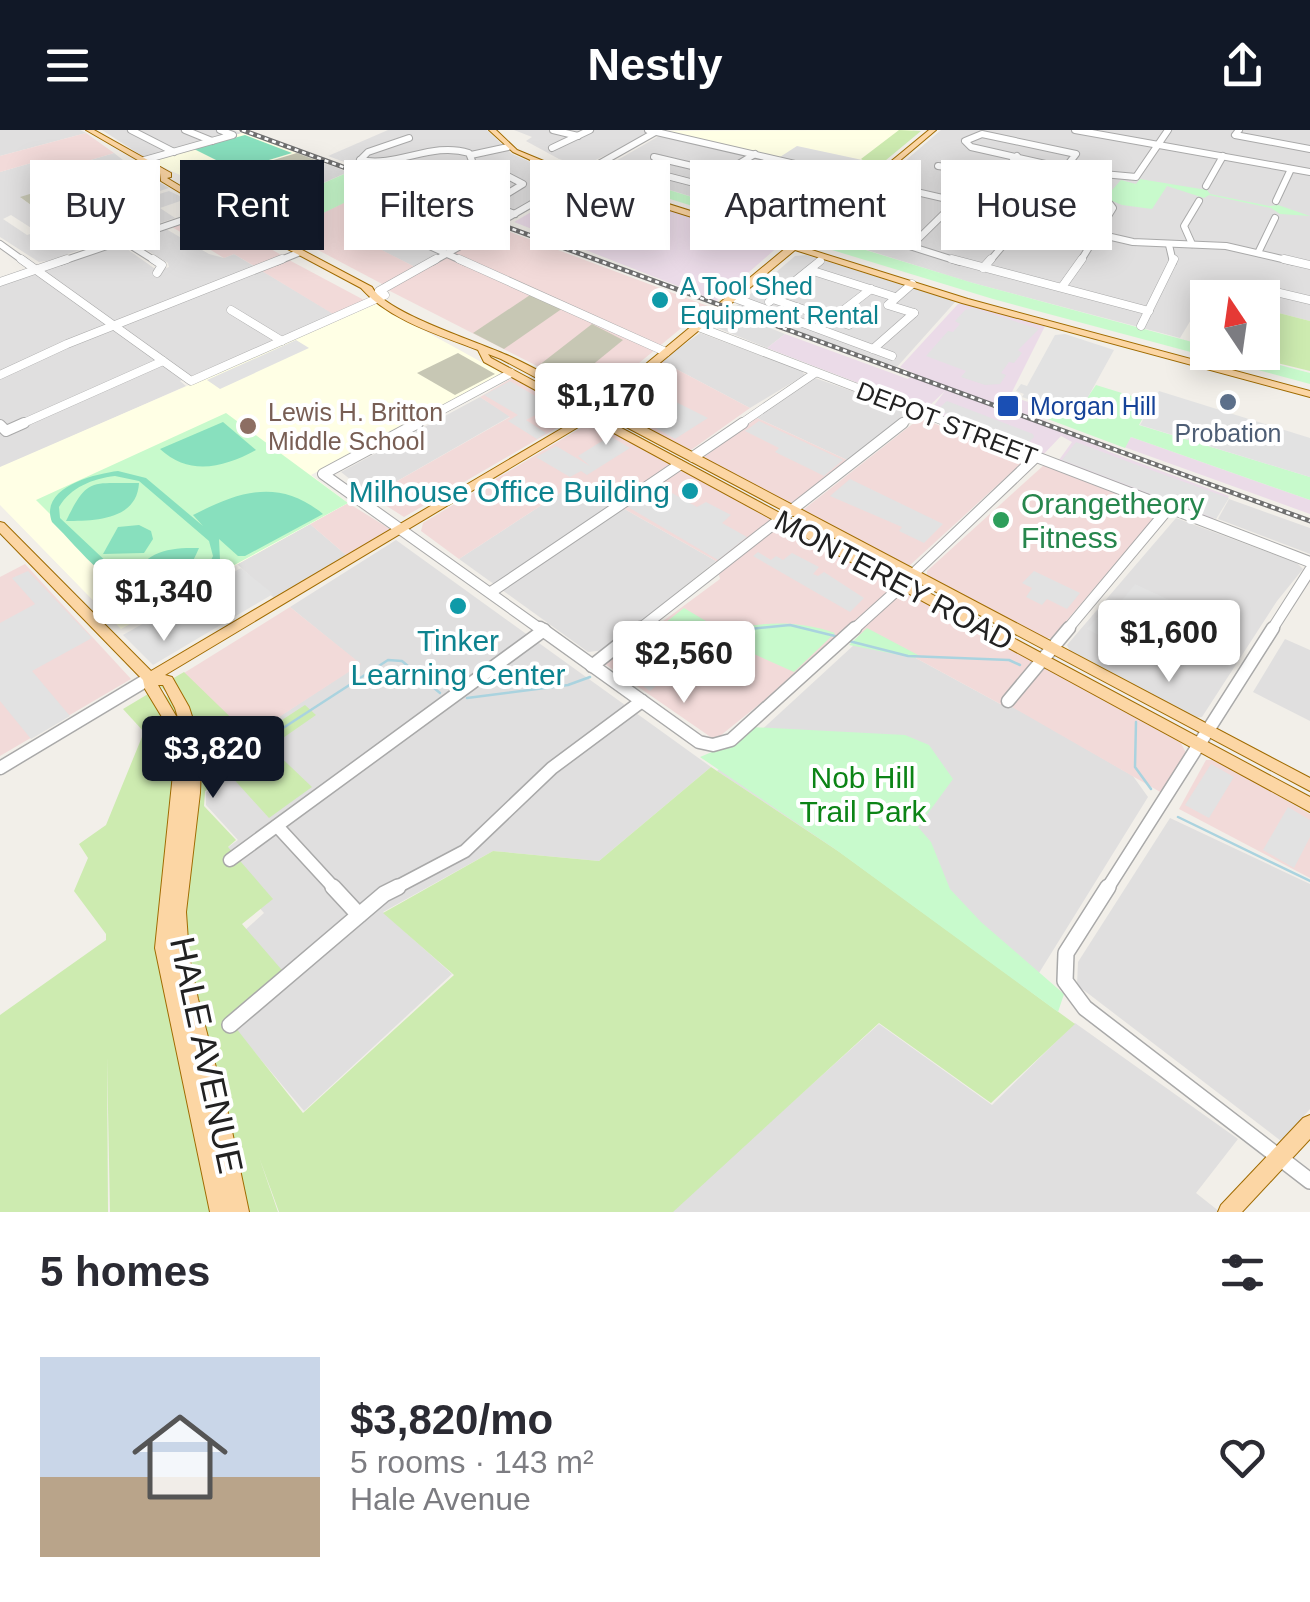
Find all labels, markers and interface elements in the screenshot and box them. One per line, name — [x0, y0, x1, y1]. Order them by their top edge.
icon: menu — [40, 38, 95, 93]
icon: share — [1215, 38, 1270, 93]
text: Nestly — [587, 39, 723, 90]
chip: Buy — [30, 160, 160, 250]
chip: Rent — [180, 160, 324, 250]
chip: Filters — [344, 160, 510, 250]
chip: New — [530, 160, 670, 250]
chip: Apartment — [690, 160, 921, 250]
chip: House — [941, 160, 1112, 250]
place label: A Tool Shed Equipment Rental — [680, 272, 879, 329]
north arrow — [1190, 280, 1280, 370]
map controls — [1190, 280, 1280, 370]
marker: A Tool Shed Equipment Rental — [649, 289, 671, 311]
pin: $1,170 — [525, 363, 687, 448]
street label: DEPOT STREET — [853, 376, 1041, 470]
text: $1,170 — [557, 377, 655, 413]
marker: Probation — [1217, 391, 1239, 413]
place label: Morgan Hill — [1030, 392, 1156, 420]
marker: Morgan Hill — [995, 393, 1021, 419]
place label: Lewis H. Britton Middle School — [268, 398, 443, 455]
marker: Lewis H. Britton Middle School — [237, 415, 259, 437]
place label: Probation — [1174, 419, 1282, 447]
place label: Milhouse Office Building — [349, 475, 670, 508]
marker: Milhouse Office Building — [679, 480, 701, 502]
place label: Orangetheory Fitness — [1021, 487, 1204, 554]
street label: MONTEREY ROAD — [769, 503, 1019, 657]
marker: Orangetheory Fitness — [990, 509, 1012, 531]
pin: $1,340 — [83, 559, 245, 644]
text: $1,340 — [115, 573, 213, 609]
marker: Tinker Learning Center — [447, 595, 469, 617]
pin: $1,600 — [1088, 600, 1250, 685]
text: $1,600 — [1120, 614, 1218, 650]
pin: $2,560 — [603, 621, 765, 706]
place label: Tinker Learning Center — [350, 624, 566, 691]
text: $2,560 — [635, 635, 733, 671]
pin: $3,820 — [132, 716, 294, 801]
text: $3,820 — [164, 730, 262, 766]
park label: Nob Hill Trail Park — [799, 761, 928, 828]
street label: HALE AVENUE — [163, 933, 251, 1177]
icon: filters — [1215, 1245, 1270, 1300]
text: 5 homes — [40, 1248, 210, 1295]
text: $3,820/mo — [350, 1396, 553, 1443]
icon: home — [120, 1397, 240, 1517]
icon: heart — [1215, 1430, 1270, 1485]
text: 5 rooms · 143 m² — [350, 1444, 594, 1480]
text: Hale Avenue — [350, 1481, 531, 1517]

